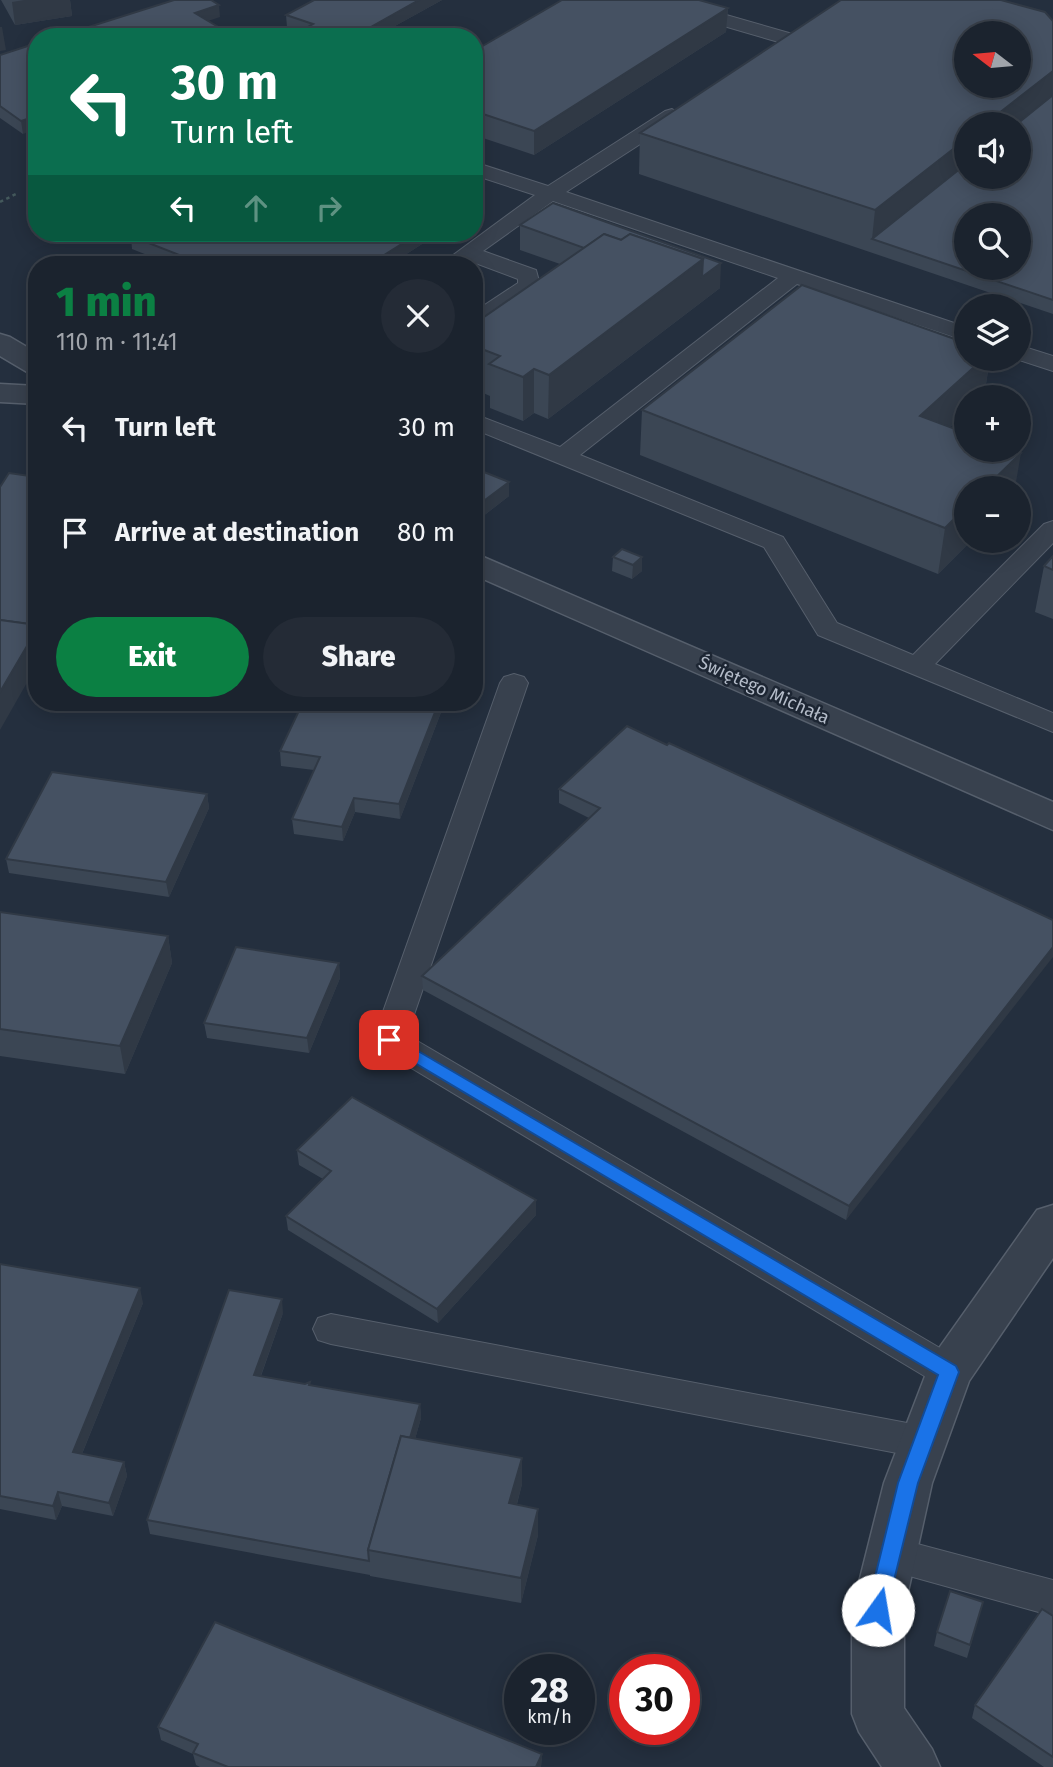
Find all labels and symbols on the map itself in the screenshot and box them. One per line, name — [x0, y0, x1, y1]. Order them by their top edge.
north arrow — [954, 21, 1031, 98]
street label: Świętego Michała — [695, 651, 833, 729]
pin — [359, 1010, 419, 1070]
position arrow — [841, 1573, 915, 1647]
speed limit sign: 30 — [609, 1654, 700, 1745]

